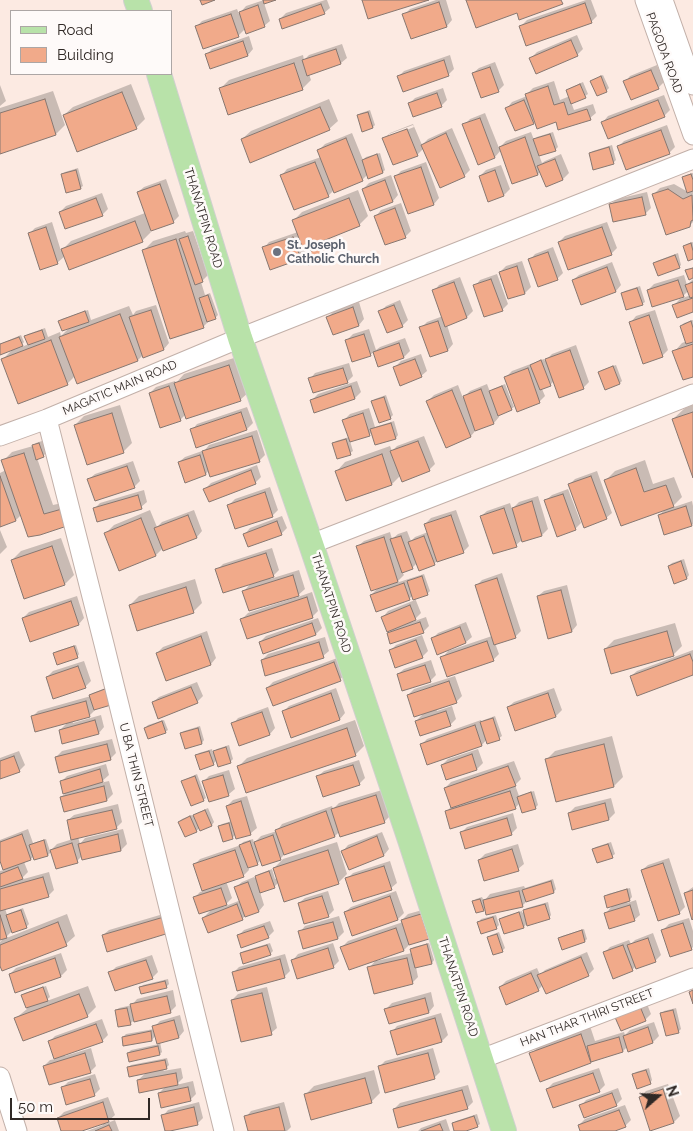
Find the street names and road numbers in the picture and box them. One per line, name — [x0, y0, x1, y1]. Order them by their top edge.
street label: PAGODA ROAD — [643, 11, 685, 95]
street label: THANATPIN ROAD — [181, 166, 225, 270]
street label: MAGATIC MAIN ROAD — [61, 357, 179, 419]
street label: THANATPIN ROAD — [308, 551, 354, 655]
street label: U BA THIN STREET — [116, 721, 156, 829]
street label: THANATPIN ROAD — [435, 935, 481, 1039]
street label: HAN THAR THIRI STREET — [518, 986, 656, 1050]

